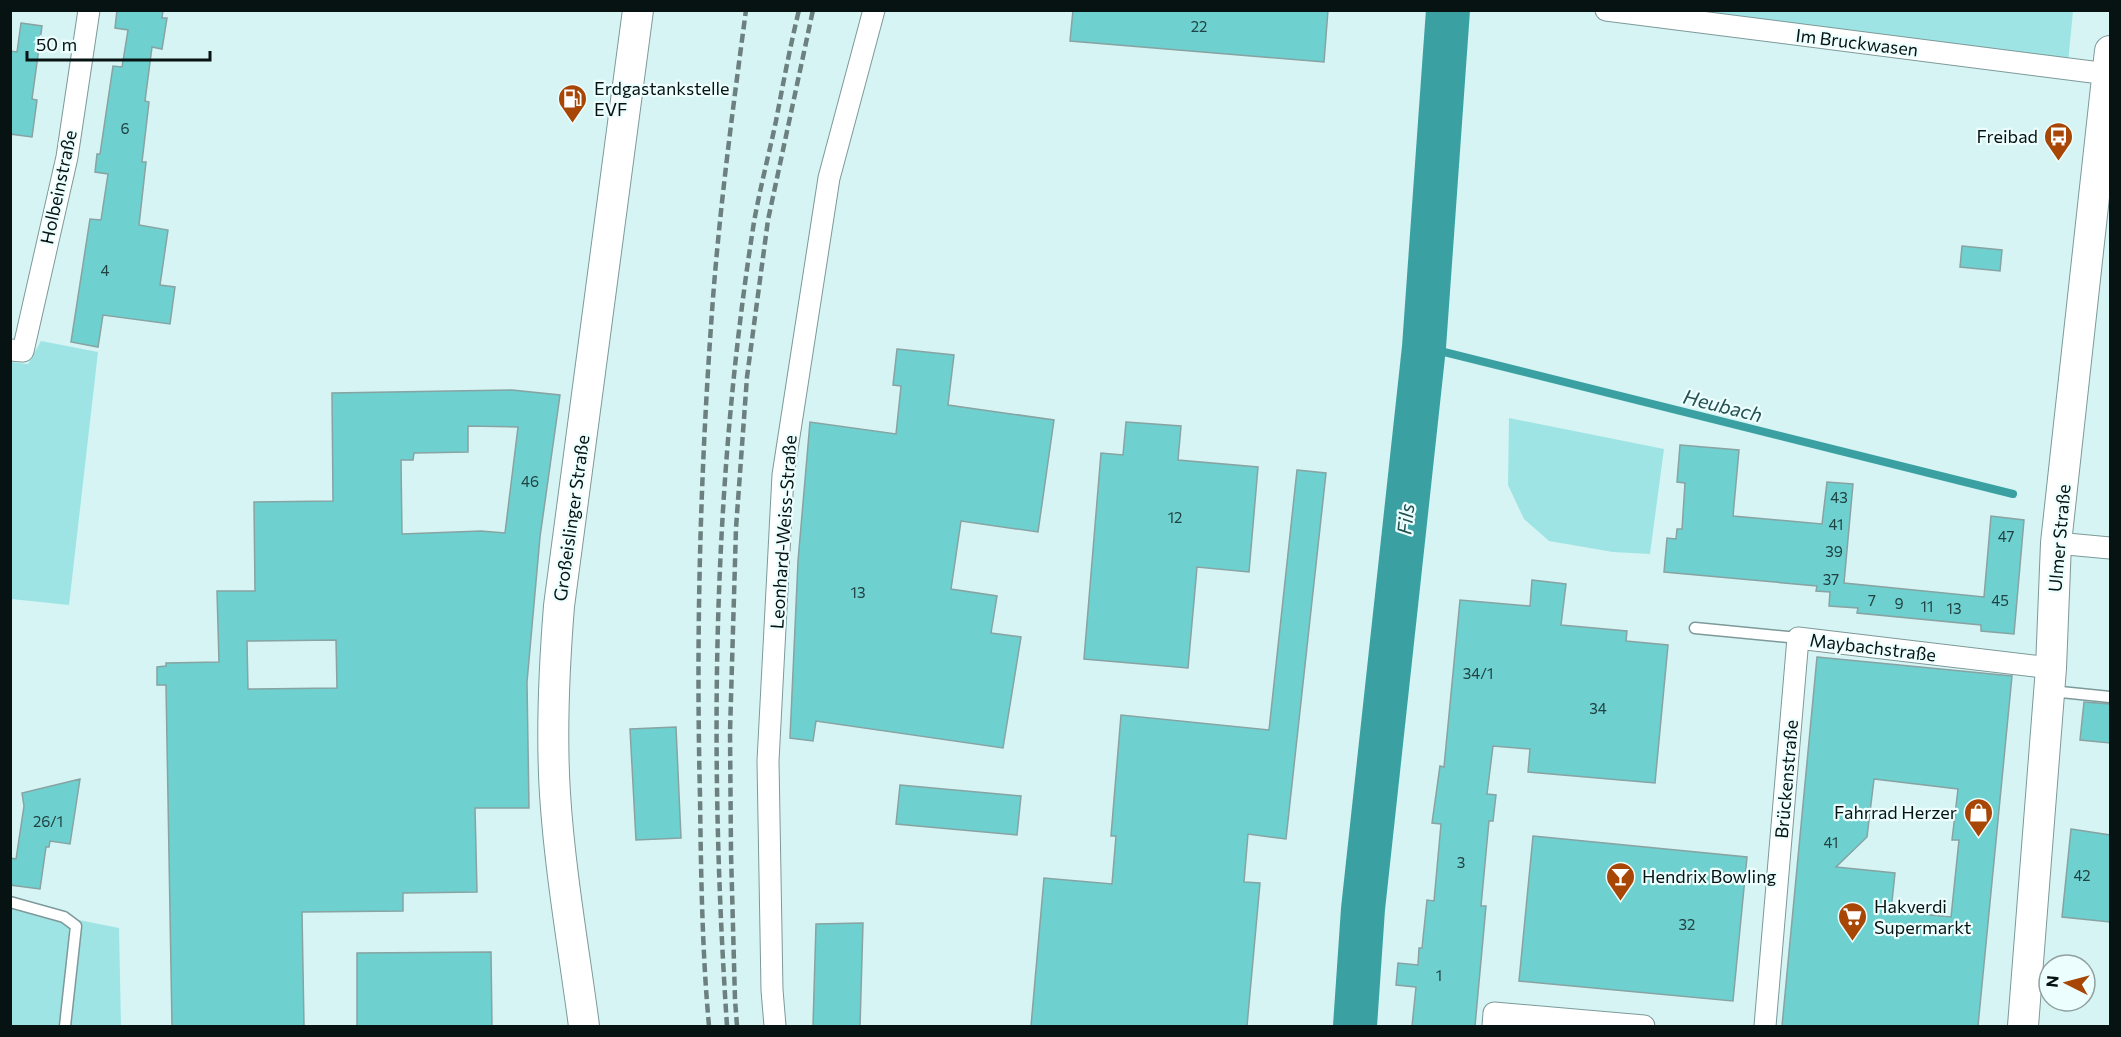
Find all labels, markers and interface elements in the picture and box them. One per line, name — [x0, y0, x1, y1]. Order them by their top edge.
house number: 22 — [1191, 17, 1207, 35]
scale bar — [27, 24, 210, 62]
street label: Im Bruckwasen — [1794, 24, 1920, 60]
text: 50 m — [36, 33, 77, 55]
place label: Erdgastankstelle EVF — [594, 77, 730, 120]
fuel station icon: Erdgastankstelle EVF — [557, 82, 589, 124]
house number: 6 — [120, 119, 130, 137]
bus stop icon: Freibad — [2043, 120, 2075, 162]
place label: Freibad — [1976, 125, 2038, 147]
street label: Holbeinstraße — [35, 128, 81, 246]
house number: 4 — [101, 261, 110, 279]
water label: Heubach — [1681, 384, 1765, 426]
street label: Großeislinger Straße — [548, 433, 594, 603]
street label: Leonhard-Weiss-Straße — [765, 434, 801, 630]
house number: 46 — [521, 472, 539, 490]
street label: Ulmer Straße — [2043, 483, 2075, 593]
house number: 43 — [1830, 488, 1848, 506]
water label: Fils — [1391, 502, 1419, 536]
house number: 12 — [1168, 508, 1182, 526]
house number: 41 — [1829, 515, 1843, 533]
house number: 47 — [1998, 527, 2014, 545]
house number: 39 — [1825, 542, 1843, 560]
house number: 37 — [1823, 570, 1839, 588]
house number: 13 — [851, 583, 865, 601]
house number: 7 — [1868, 591, 1876, 609]
house number: 45 — [1991, 591, 2009, 609]
house number: 9 — [1894, 594, 1904, 612]
house number: 11 — [1921, 597, 1933, 615]
house number: 13 — [1947, 599, 1961, 617]
street label: Maybachstraße — [1809, 628, 1937, 666]
house number: 34/1 — [1463, 664, 1493, 682]
house number: 34 — [1589, 699, 1607, 717]
street label: Brückenstraße — [1770, 719, 1802, 839]
shop icon: Fahrrad Herzer — [1962, 796, 1994, 838]
place label: Fahrrad Herzer — [1834, 801, 1957, 823]
house number: 26/1 — [33, 812, 63, 830]
house number: 41 — [1824, 833, 1838, 851]
house number: 3 — [1457, 853, 1465, 871]
bar icon: Hendrix Bowling — [1605, 860, 1637, 902]
place label: Hendrix Bowling — [1642, 865, 1777, 887]
house number: 42 — [2073, 866, 2091, 884]
place label: Hakverdi Supermarkt — [1874, 895, 1971, 938]
supermarket icon: Hakverdi Supermarkt — [1837, 900, 1869, 942]
house number: 32 — [1679, 915, 1695, 933]
north arrow — [2037, 953, 2097, 1013]
house number: 1 — [1436, 966, 1442, 984]
text: N — [2042, 974, 2062, 988]

